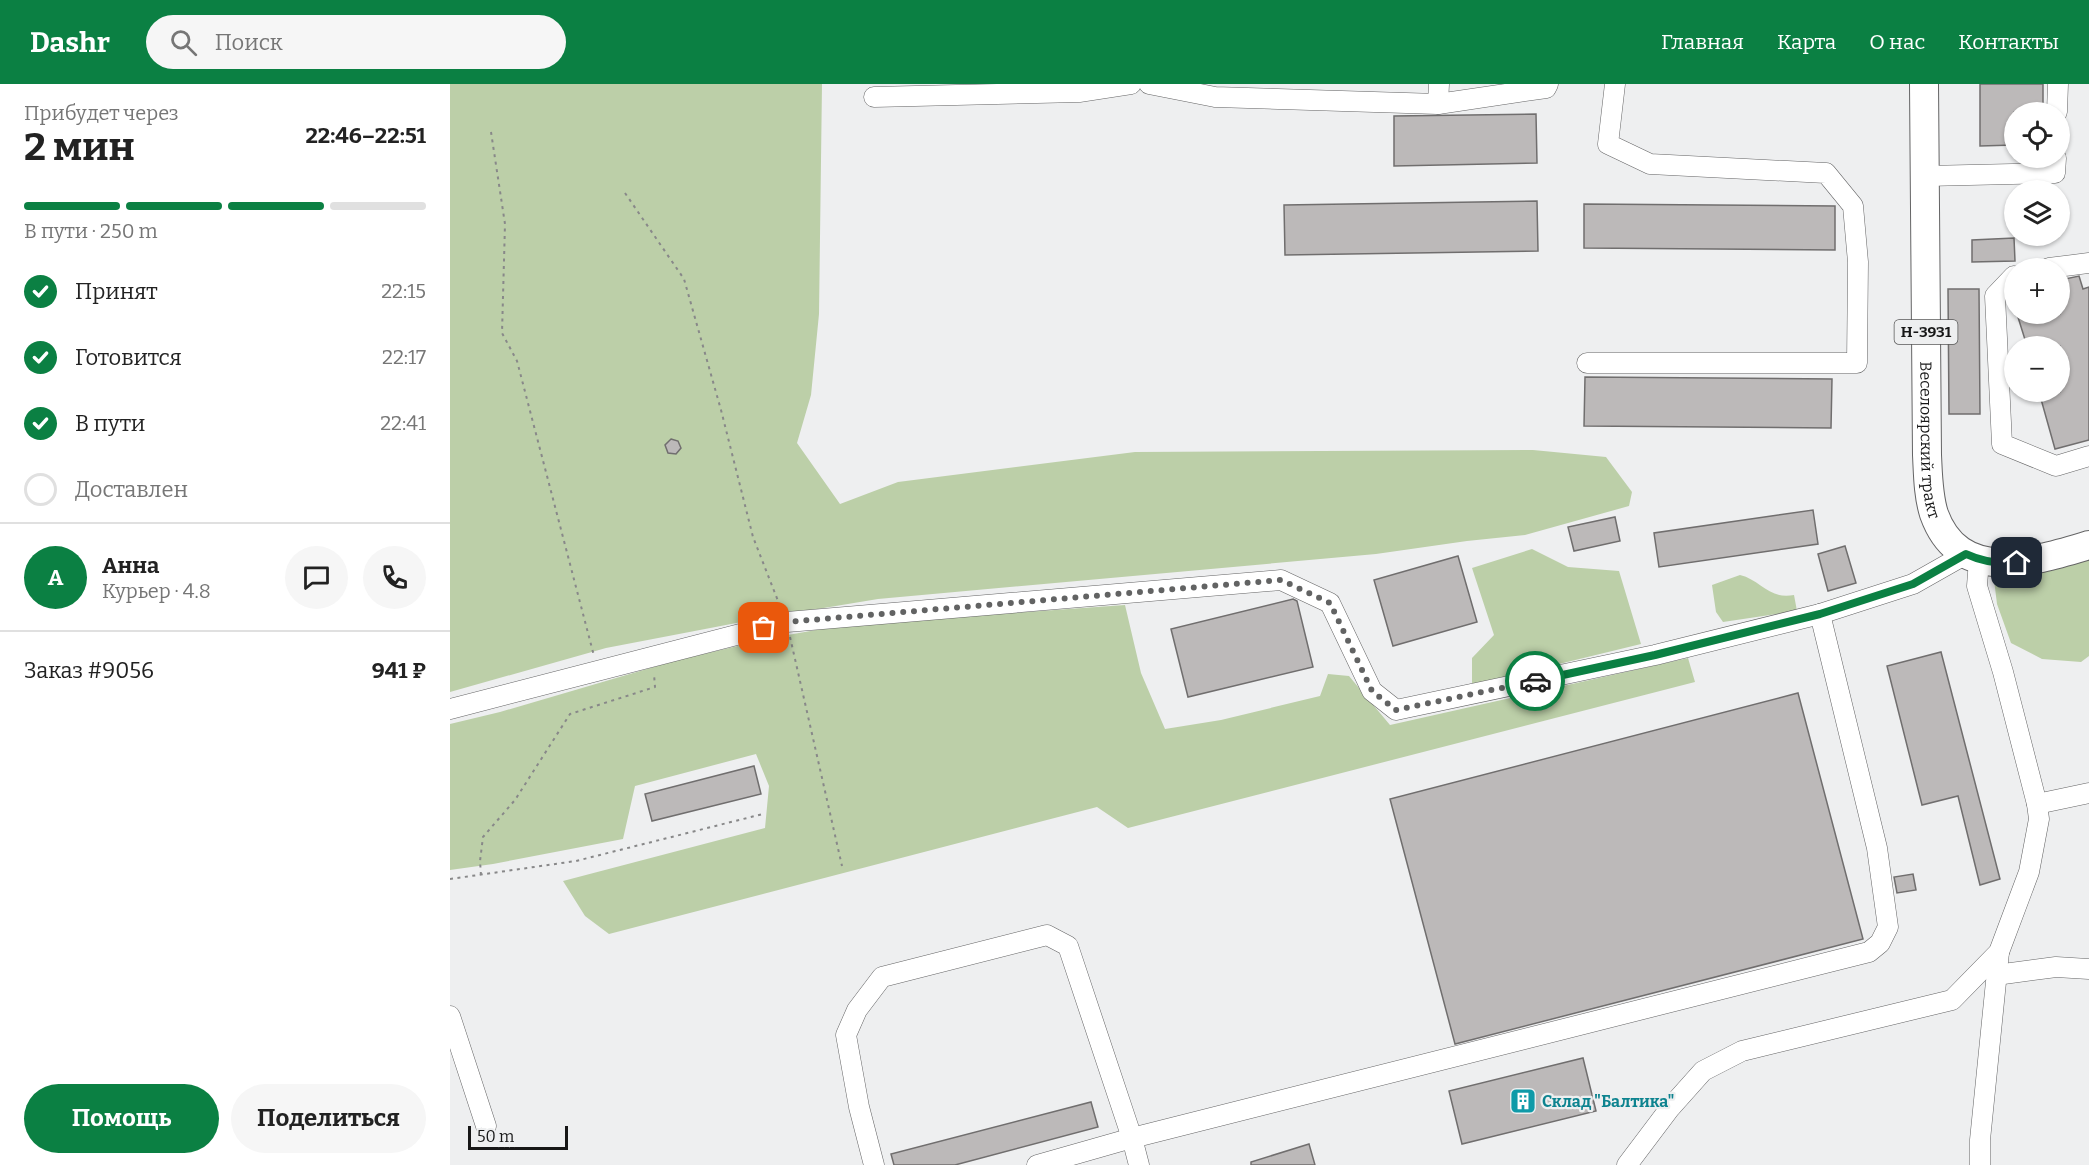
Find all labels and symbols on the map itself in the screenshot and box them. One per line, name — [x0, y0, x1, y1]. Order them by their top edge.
road number: Н-3931 — [1894, 320, 1958, 344]
street label: Веселоярский тракт — [1917, 361, 1944, 521]
pin — [1991, 537, 2042, 588]
pin — [738, 602, 789, 653]
courier — [1505, 651, 1565, 711]
building icon: Склад "Балтика" — [1508, 1086, 1538, 1116]
place label: Склад "Балтика" — [1542, 1092, 1674, 1111]
scale bar — [468, 1123, 568, 1150]

